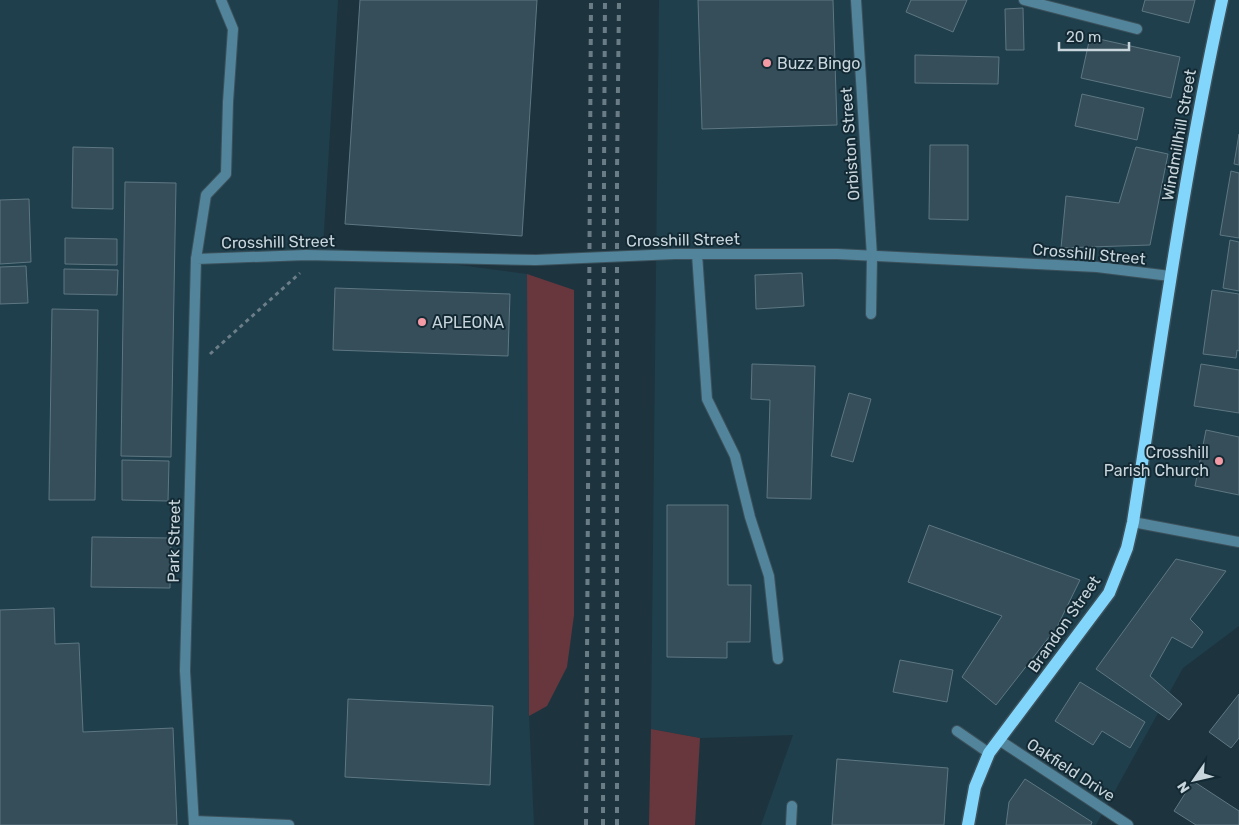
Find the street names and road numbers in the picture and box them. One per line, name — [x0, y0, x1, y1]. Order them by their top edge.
street label: Windmillhill Street — [1158, 68, 1200, 202]
street label: Orbiston Street — [837, 87, 863, 201]
street label: Crosshill Street — [626, 230, 740, 250]
street label: Crosshill Street — [221, 232, 335, 252]
street label: Crosshill Street — [1032, 240, 1146, 268]
street label: Park Street — [164, 499, 184, 583]
street label: Brandon Street — [1024, 572, 1104, 676]
street label: Oakfield Drive — [1023, 734, 1119, 806]

